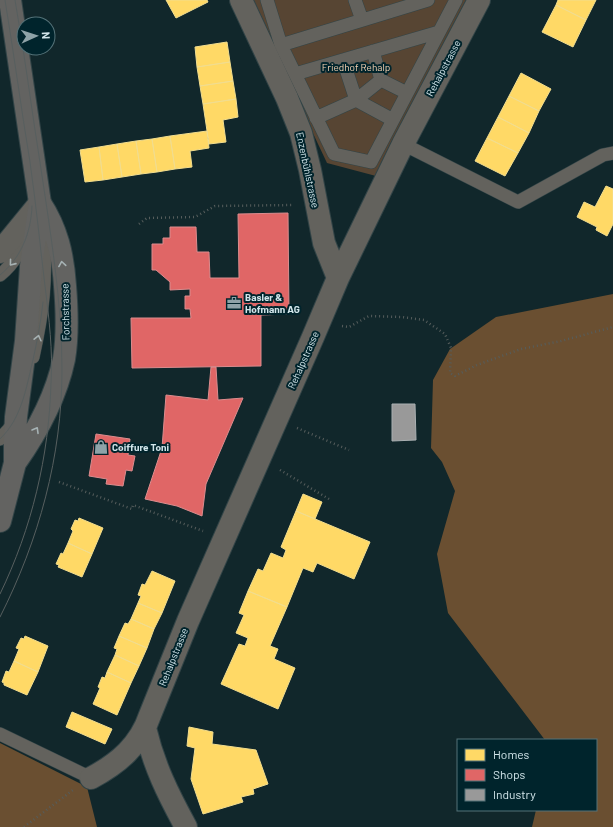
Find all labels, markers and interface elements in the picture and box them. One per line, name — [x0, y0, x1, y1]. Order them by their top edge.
north arrow — [16, 16, 56, 56]
text: N — [40, 31, 53, 39]
street label: Rehalpstrasse — [423, 38, 463, 98]
park label: Friedhof Rehalp — [322, 61, 390, 73]
street label: Enzenbühlstrasse — [294, 131, 322, 209]
one-way arrow — [10, 258, 17, 266]
one-way arrow — [59, 261, 67, 267]
street label: Forchstrasse — [59, 283, 71, 341]
place label: Basler & Hofmann AG — [245, 291, 300, 315]
office icon: Basler & Hofmann AG — [226, 295, 242, 311]
street label: Rehalpstrasse — [285, 329, 321, 391]
one-way arrow — [33, 335, 41, 342]
one-way arrow — [31, 427, 38, 434]
shop icon: Coiffure Toni — [93, 439, 109, 455]
place label: Coiffure Toni — [112, 441, 170, 453]
street label: Rehalpstrasse — [156, 626, 190, 688]
legend — [457, 739, 597, 811]
text: Homes — [493, 747, 530, 761]
text: Shops — [493, 767, 526, 781]
text: Industry — [493, 787, 536, 801]

